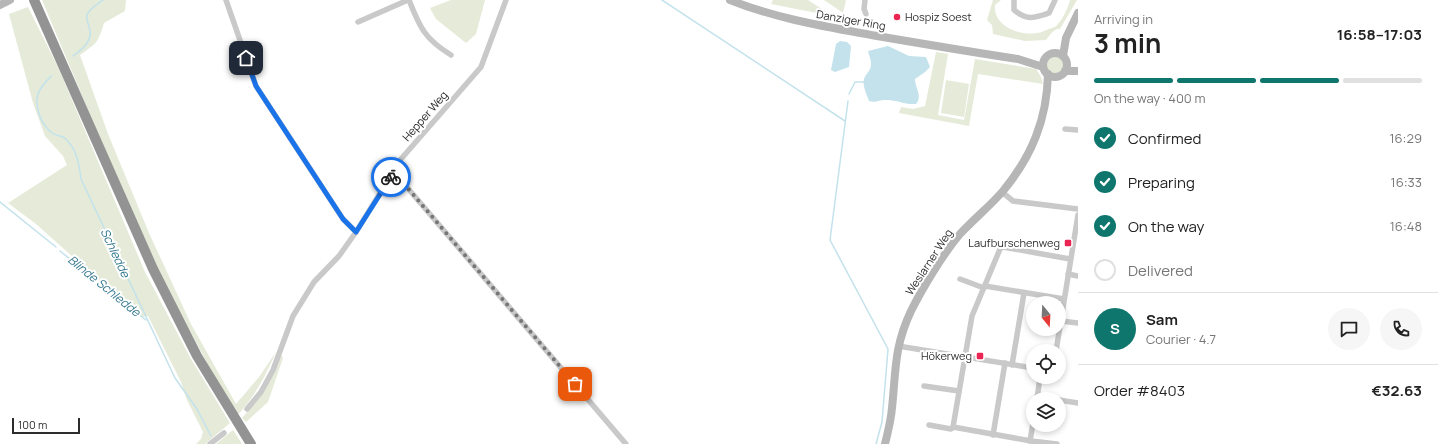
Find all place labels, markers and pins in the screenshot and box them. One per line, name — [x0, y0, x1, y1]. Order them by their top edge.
place label: Hospiz Soest — [905, 9, 972, 24]
marker: Hospiz Soest — [892, 12, 902, 22]
pin — [229, 41, 263, 75]
place label: Laufburschenweg — [968, 235, 1060, 250]
marker: Laufburschenweg — [1063, 238, 1073, 248]
place label: Hökerweg — [921, 348, 972, 363]
marker: Hökerweg — [975, 351, 985, 361]
pin — [558, 367, 592, 401]

